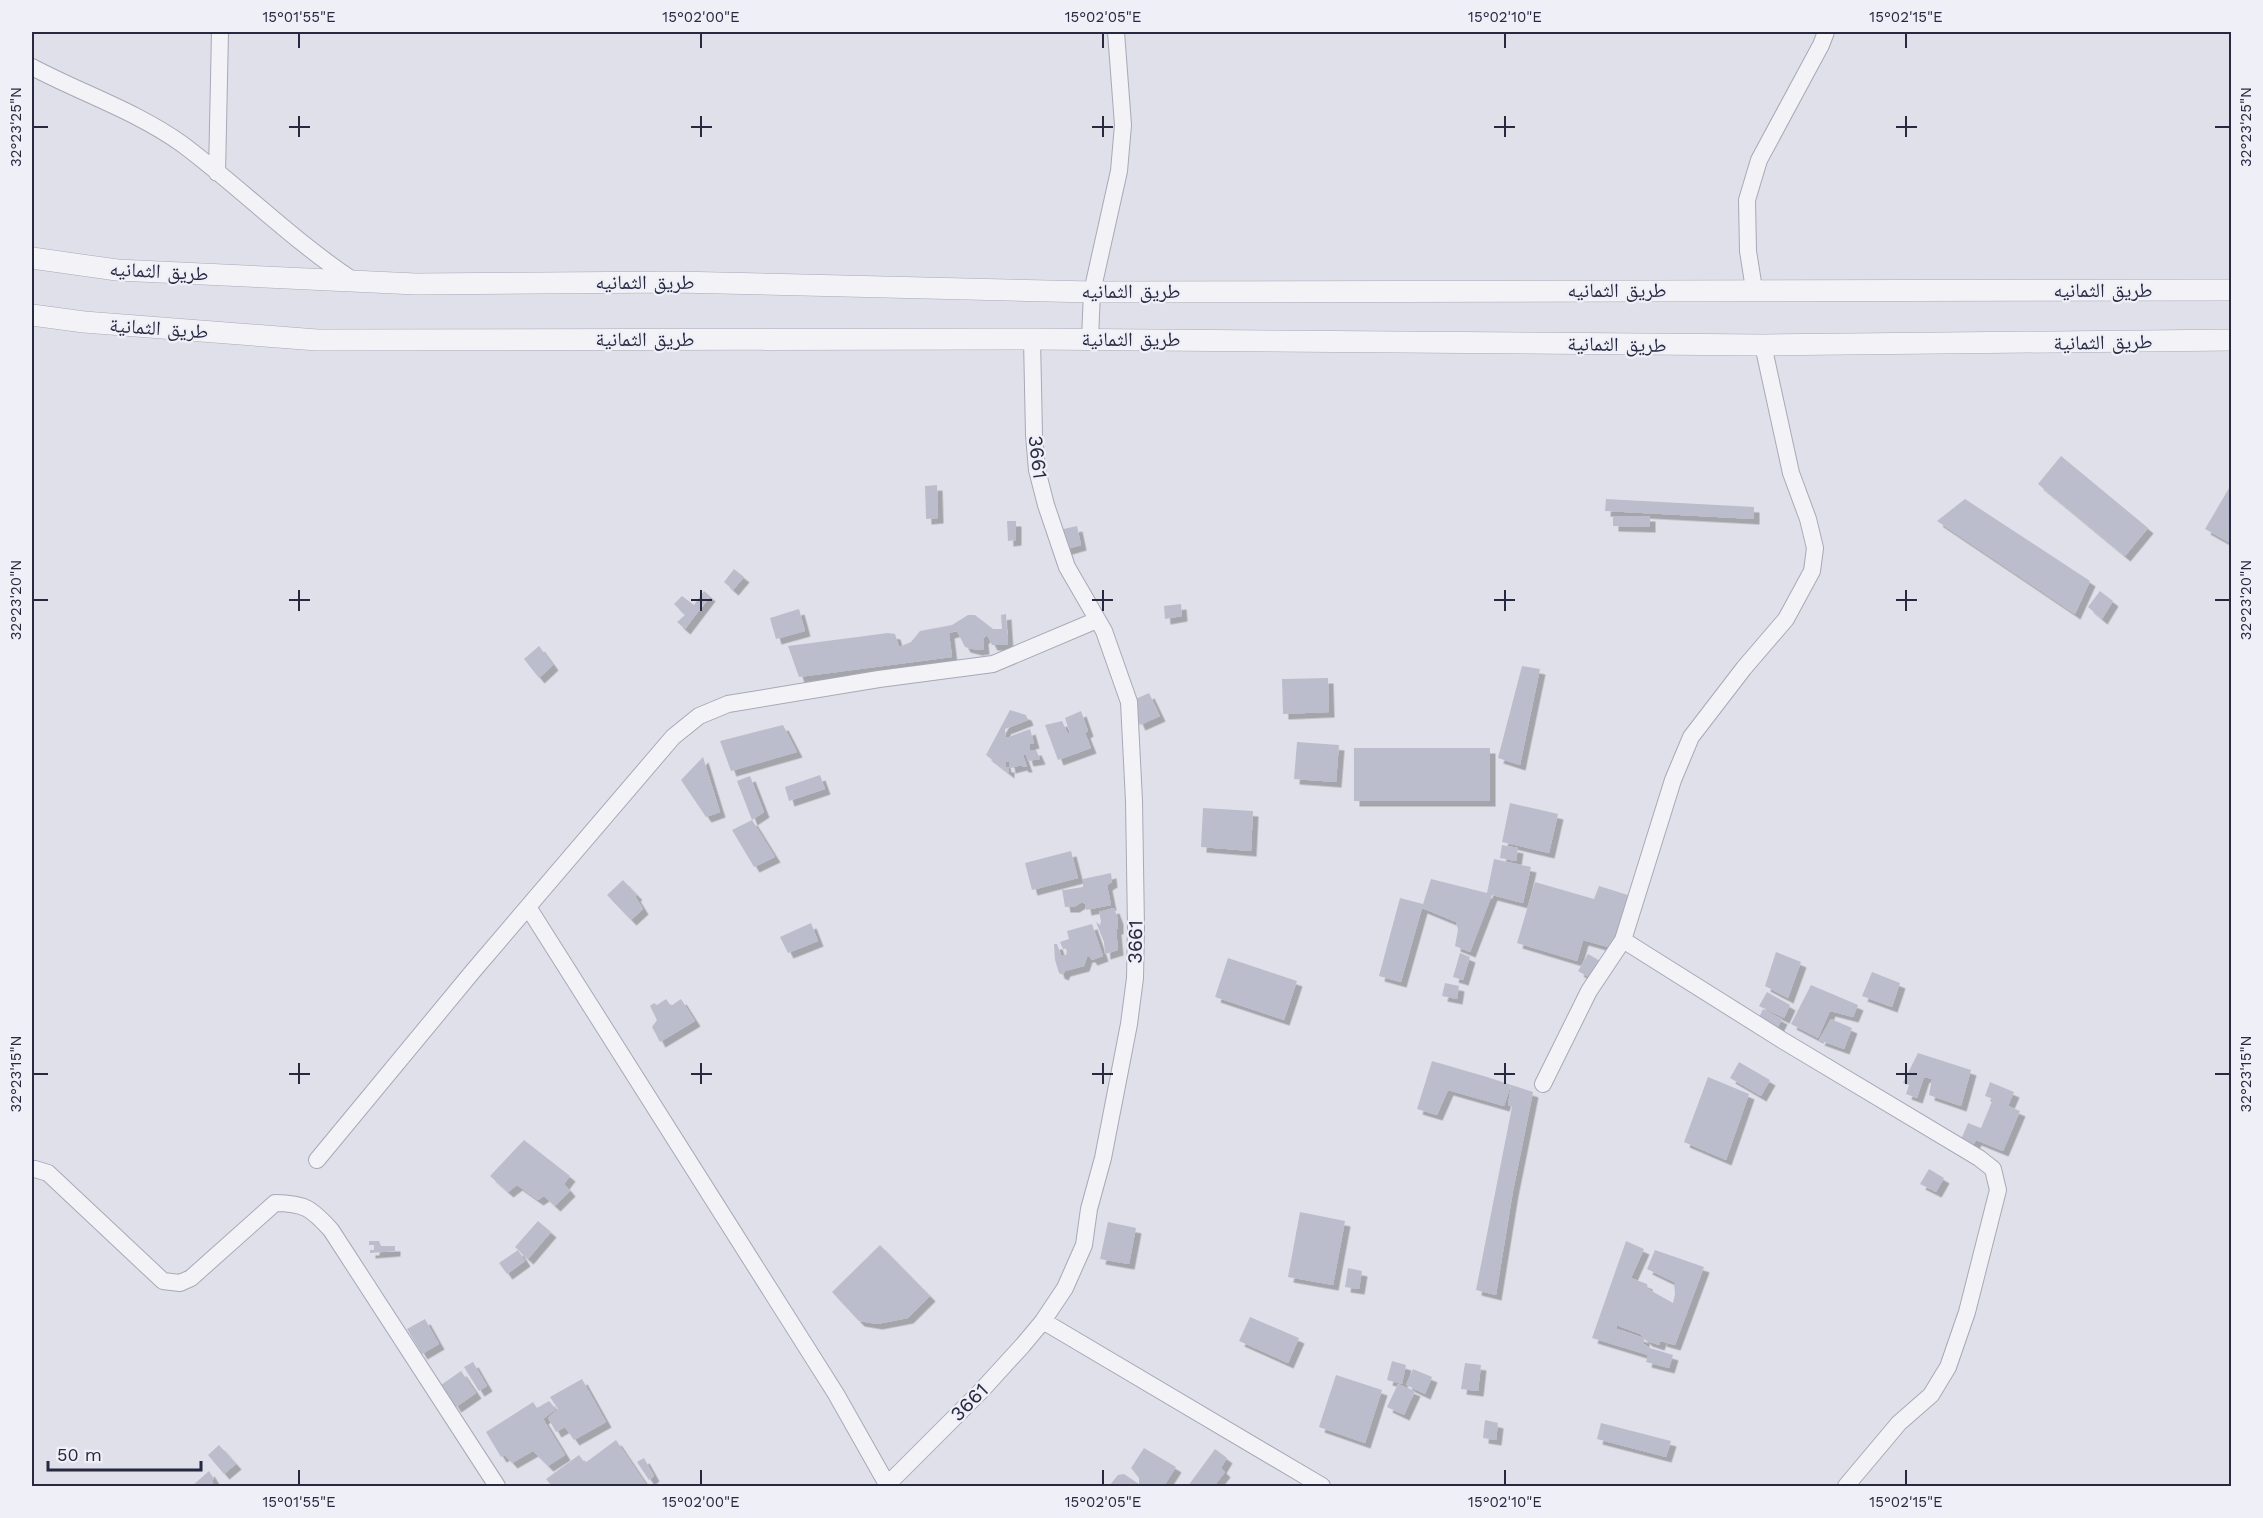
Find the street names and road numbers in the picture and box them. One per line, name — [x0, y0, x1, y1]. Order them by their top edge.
street label: طريق الثمانيه — [109, 256, 209, 286]
street label: طريق الثمانيه — [595, 270, 695, 294]
street label: طريق الثمانيه — [1567, 278, 1667, 302]
street label: طريق الثمانيه — [2053, 278, 2153, 302]
street label: طريق الثمانيه — [1081, 279, 1181, 303]
street label: طريق الثمانية — [109, 313, 209, 343]
street label: طريق الثمانية — [595, 327, 695, 351]
street label: طريق الثمانية — [1081, 327, 1181, 351]
street label: طريق الثمانية — [2053, 329, 2153, 355]
street label: طريق الثمانية — [1567, 331, 1667, 357]
street label: 3661 — [1023, 434, 1053, 480]
street label: 3661 — [1123, 920, 1147, 964]
street label: 3661 — [945, 1378, 993, 1426]

